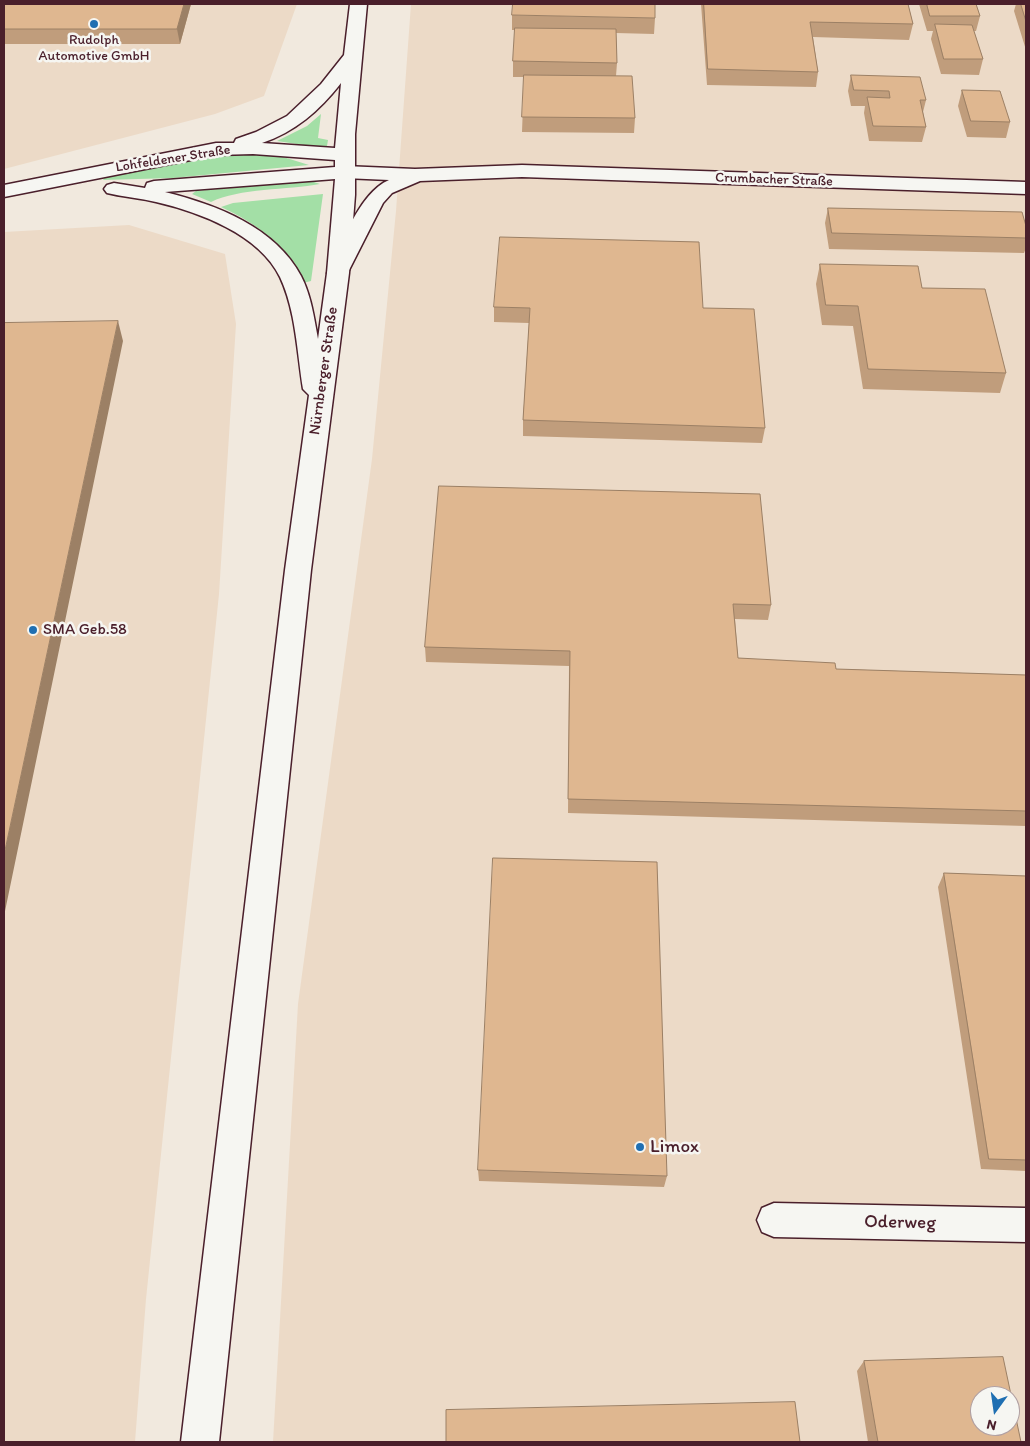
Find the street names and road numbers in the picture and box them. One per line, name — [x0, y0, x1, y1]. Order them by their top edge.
street label: Lohfeldener Straße — [114, 142, 232, 176]
street label: Crumbacher Straße — [715, 170, 833, 190]
street label: Nürnberger Straße — [305, 306, 343, 436]
street label: Oderweg — [864, 1211, 936, 1235]

